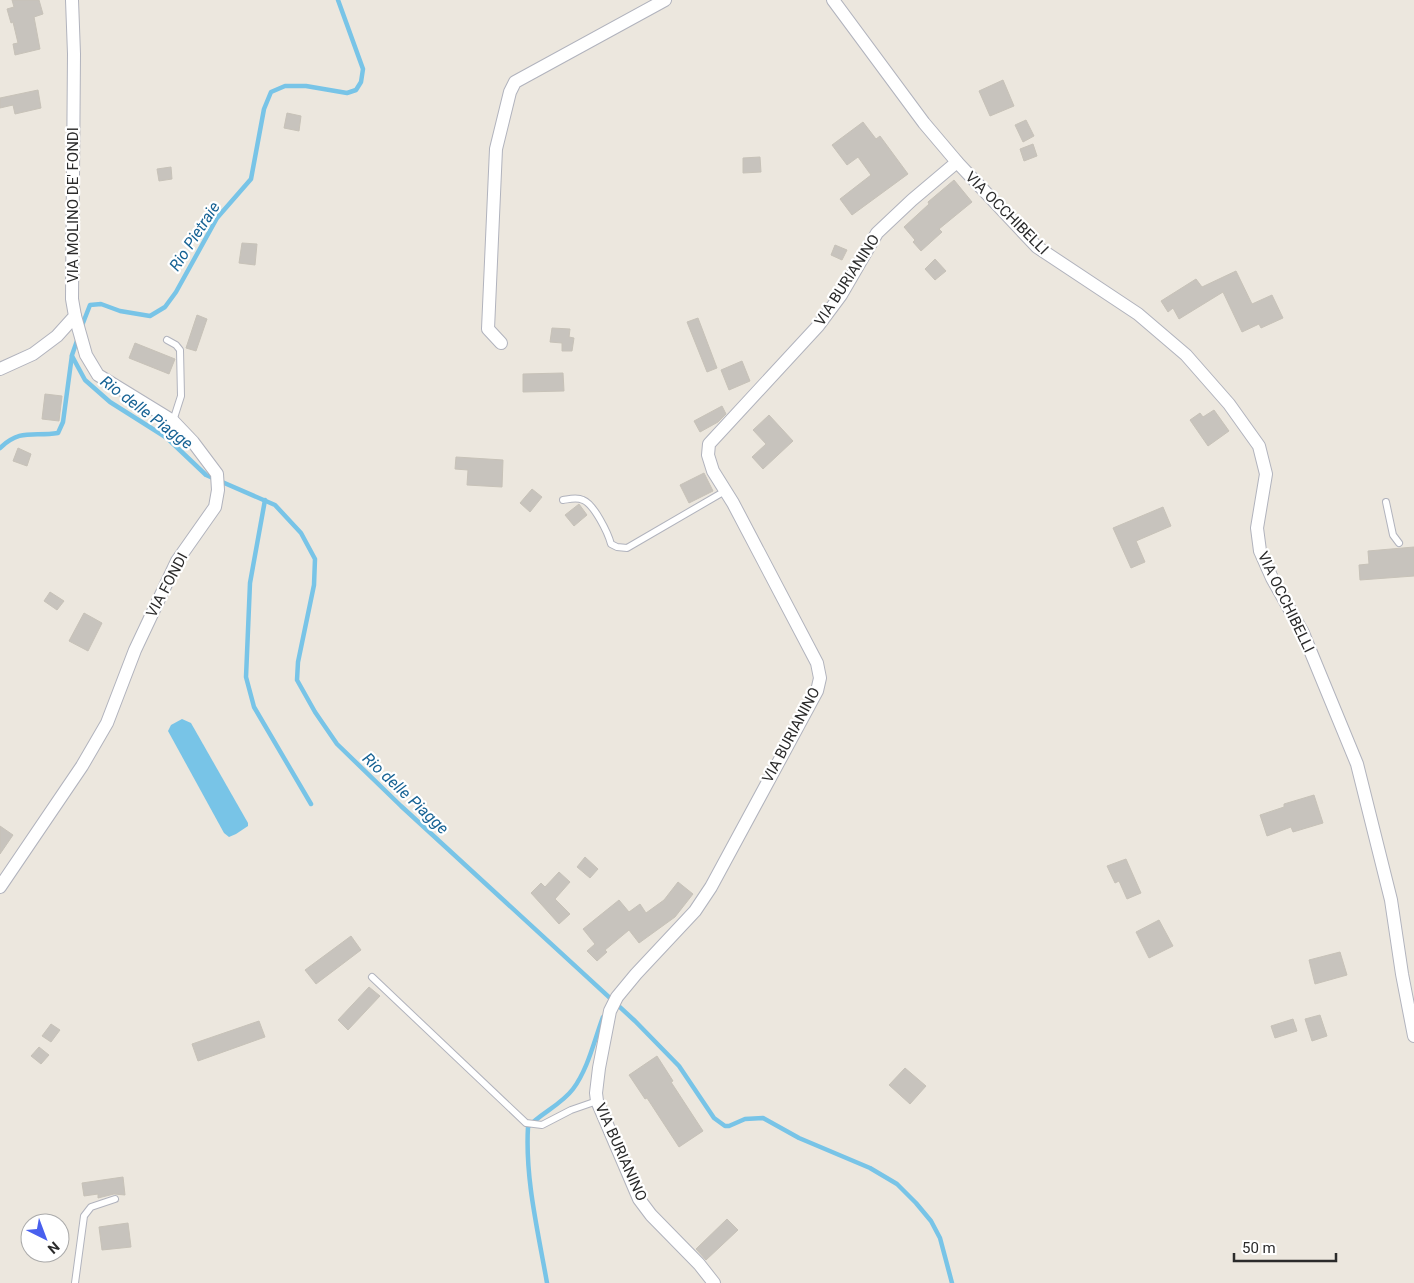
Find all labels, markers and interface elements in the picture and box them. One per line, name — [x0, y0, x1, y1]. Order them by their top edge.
street label: VIA MOLINO DE' FONDI — [64, 127, 82, 283]
street label: VIA OCCHIBELLI — [962, 168, 1052, 258]
water label: Rio Pietraie — [165, 198, 224, 274]
street label: VIA BURIANINO — [811, 231, 883, 329]
water label: Rio delle Piagge — [97, 372, 197, 453]
street label: VIA OCCHIBELLI — [1254, 549, 1318, 655]
street label: VIA FONDI — [143, 550, 191, 620]
street label: VIA BURIANINO — [758, 684, 824, 786]
water label: Rio delle Piagge — [359, 749, 453, 838]
street label: VIA BURIANINO — [591, 1100, 651, 1204]
north arrow — [20, 1213, 70, 1263]
scale bar — [1234, 1230, 1336, 1262]
text: N — [45, 1238, 63, 1257]
text: 50 m — [1242, 1239, 1276, 1257]

